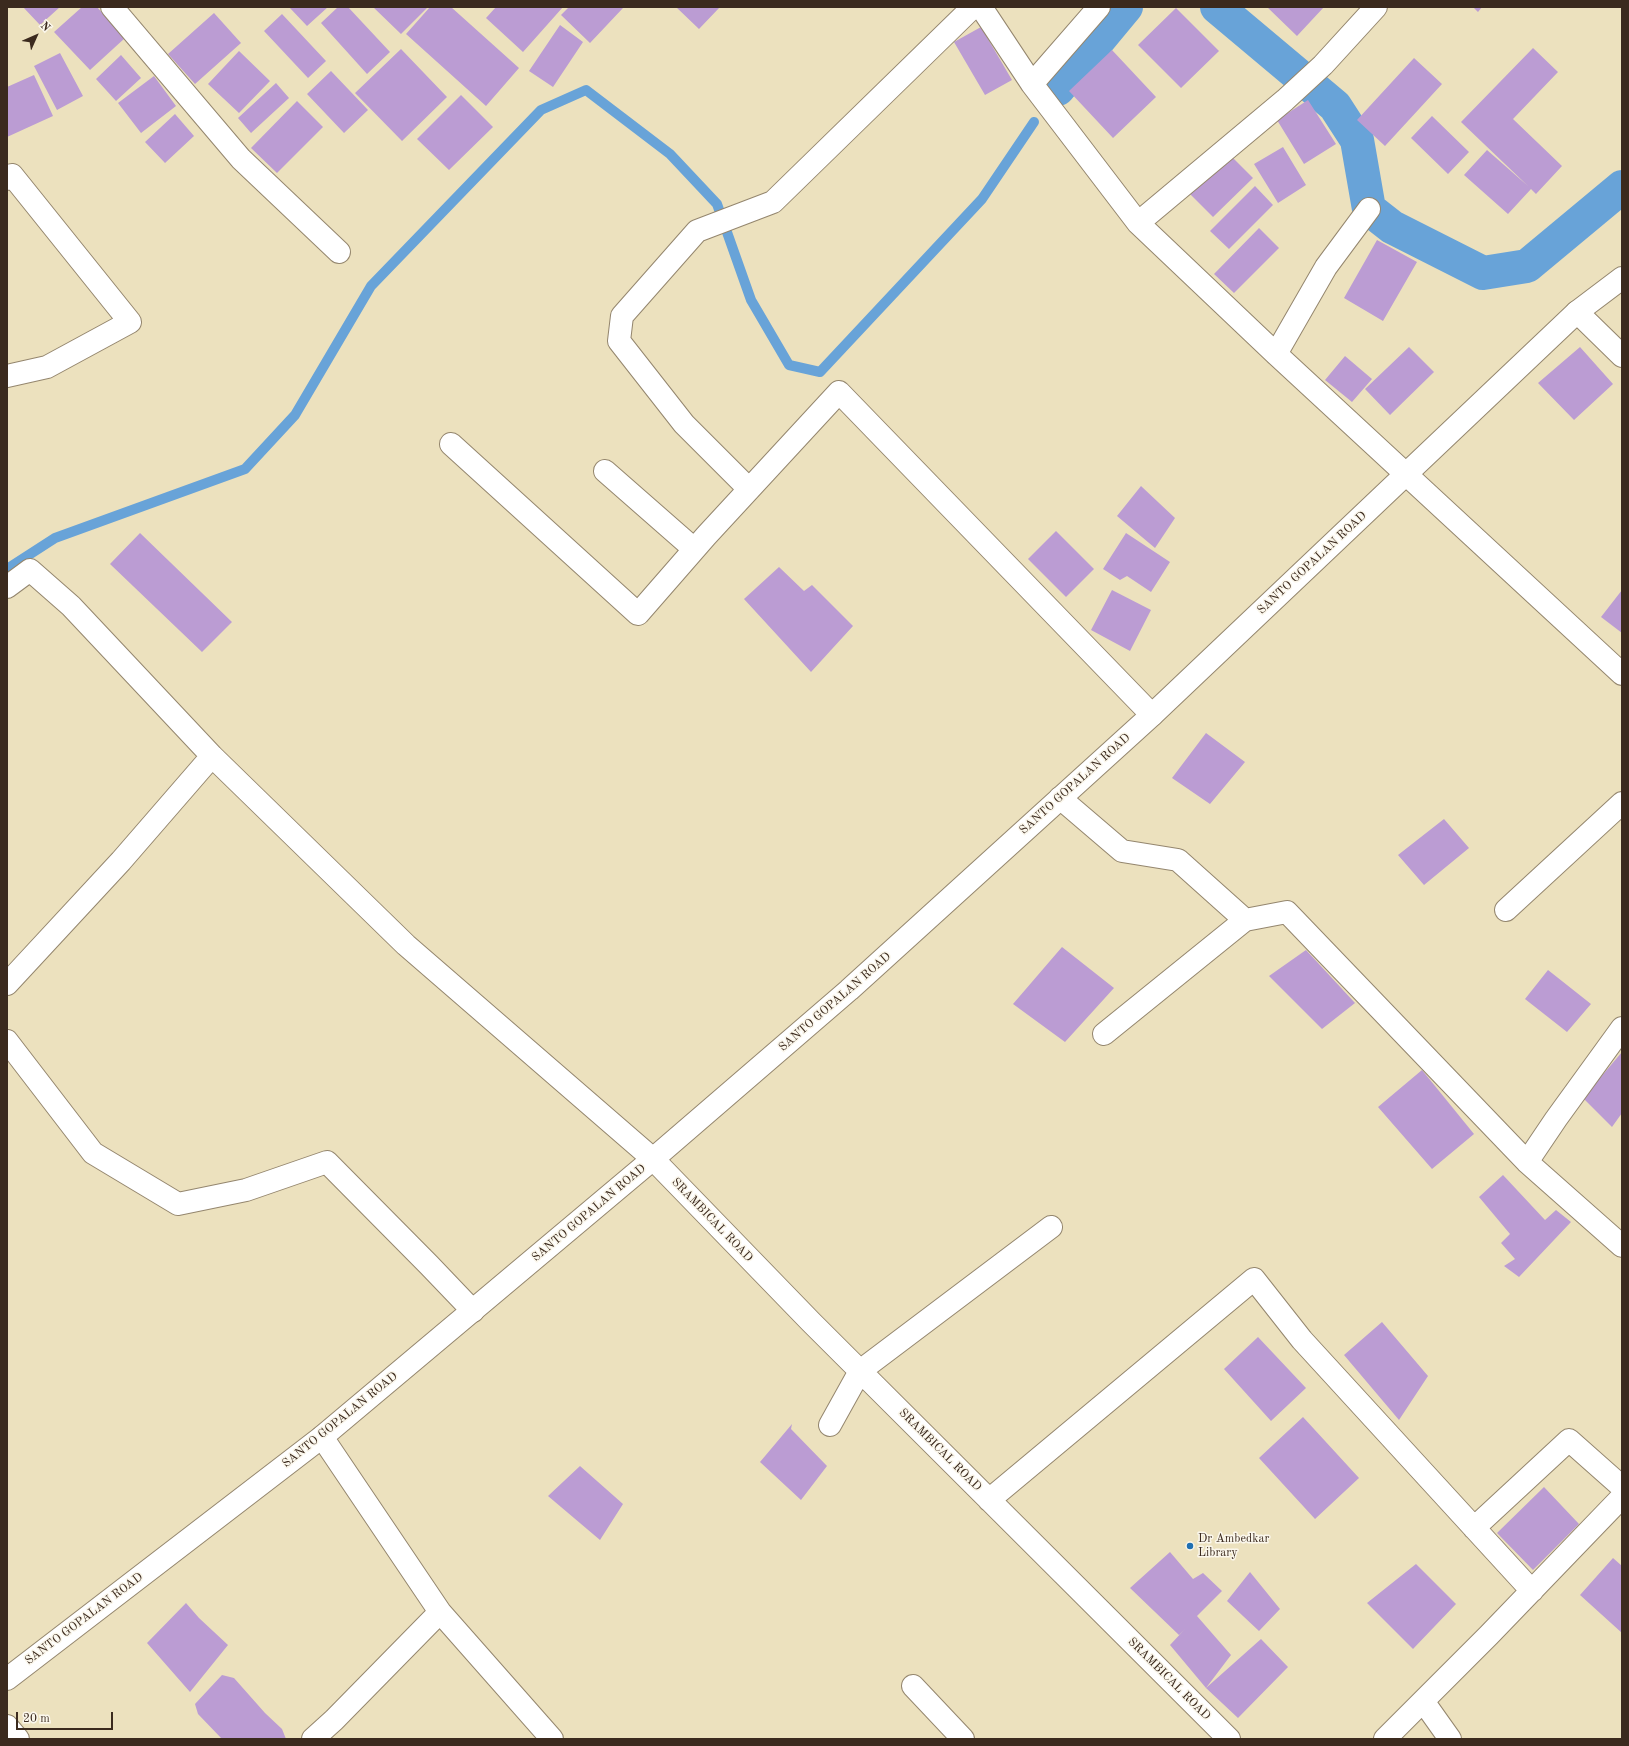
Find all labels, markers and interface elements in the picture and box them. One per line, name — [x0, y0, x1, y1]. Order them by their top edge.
north arrow — [16, 16, 56, 56]
text: N — [38, 20, 52, 34]
street label: SANTO GOPALAN ROAD — [1254, 509, 1370, 617]
street label: SANTO GOPALAN ROAD — [1017, 730, 1133, 838]
street label: SANTO GOPALAN ROAD — [776, 949, 894, 1055]
street label: SANTO GOPALAN ROAD — [529, 1161, 649, 1265]
street label: SRAMBICAL ROAD — [668, 1175, 756, 1265]
street label: SANTO GOPALAN ROAD — [280, 1369, 400, 1471]
street label: SRAMBICAL ROAD — [896, 1406, 984, 1494]
place label: Dr Ambedkar Library — [1198, 1532, 1269, 1560]
marker: Dr Ambedkar Library — [1185, 1541, 1195, 1551]
street label: SANTO GOPALAN ROAD — [22, 1570, 146, 1668]
street label: SRAMBICAL ROAD — [1125, 1635, 1213, 1723]
scale bar — [18, 1704, 115, 1730]
text: 20 m — [23, 1713, 50, 1725]

